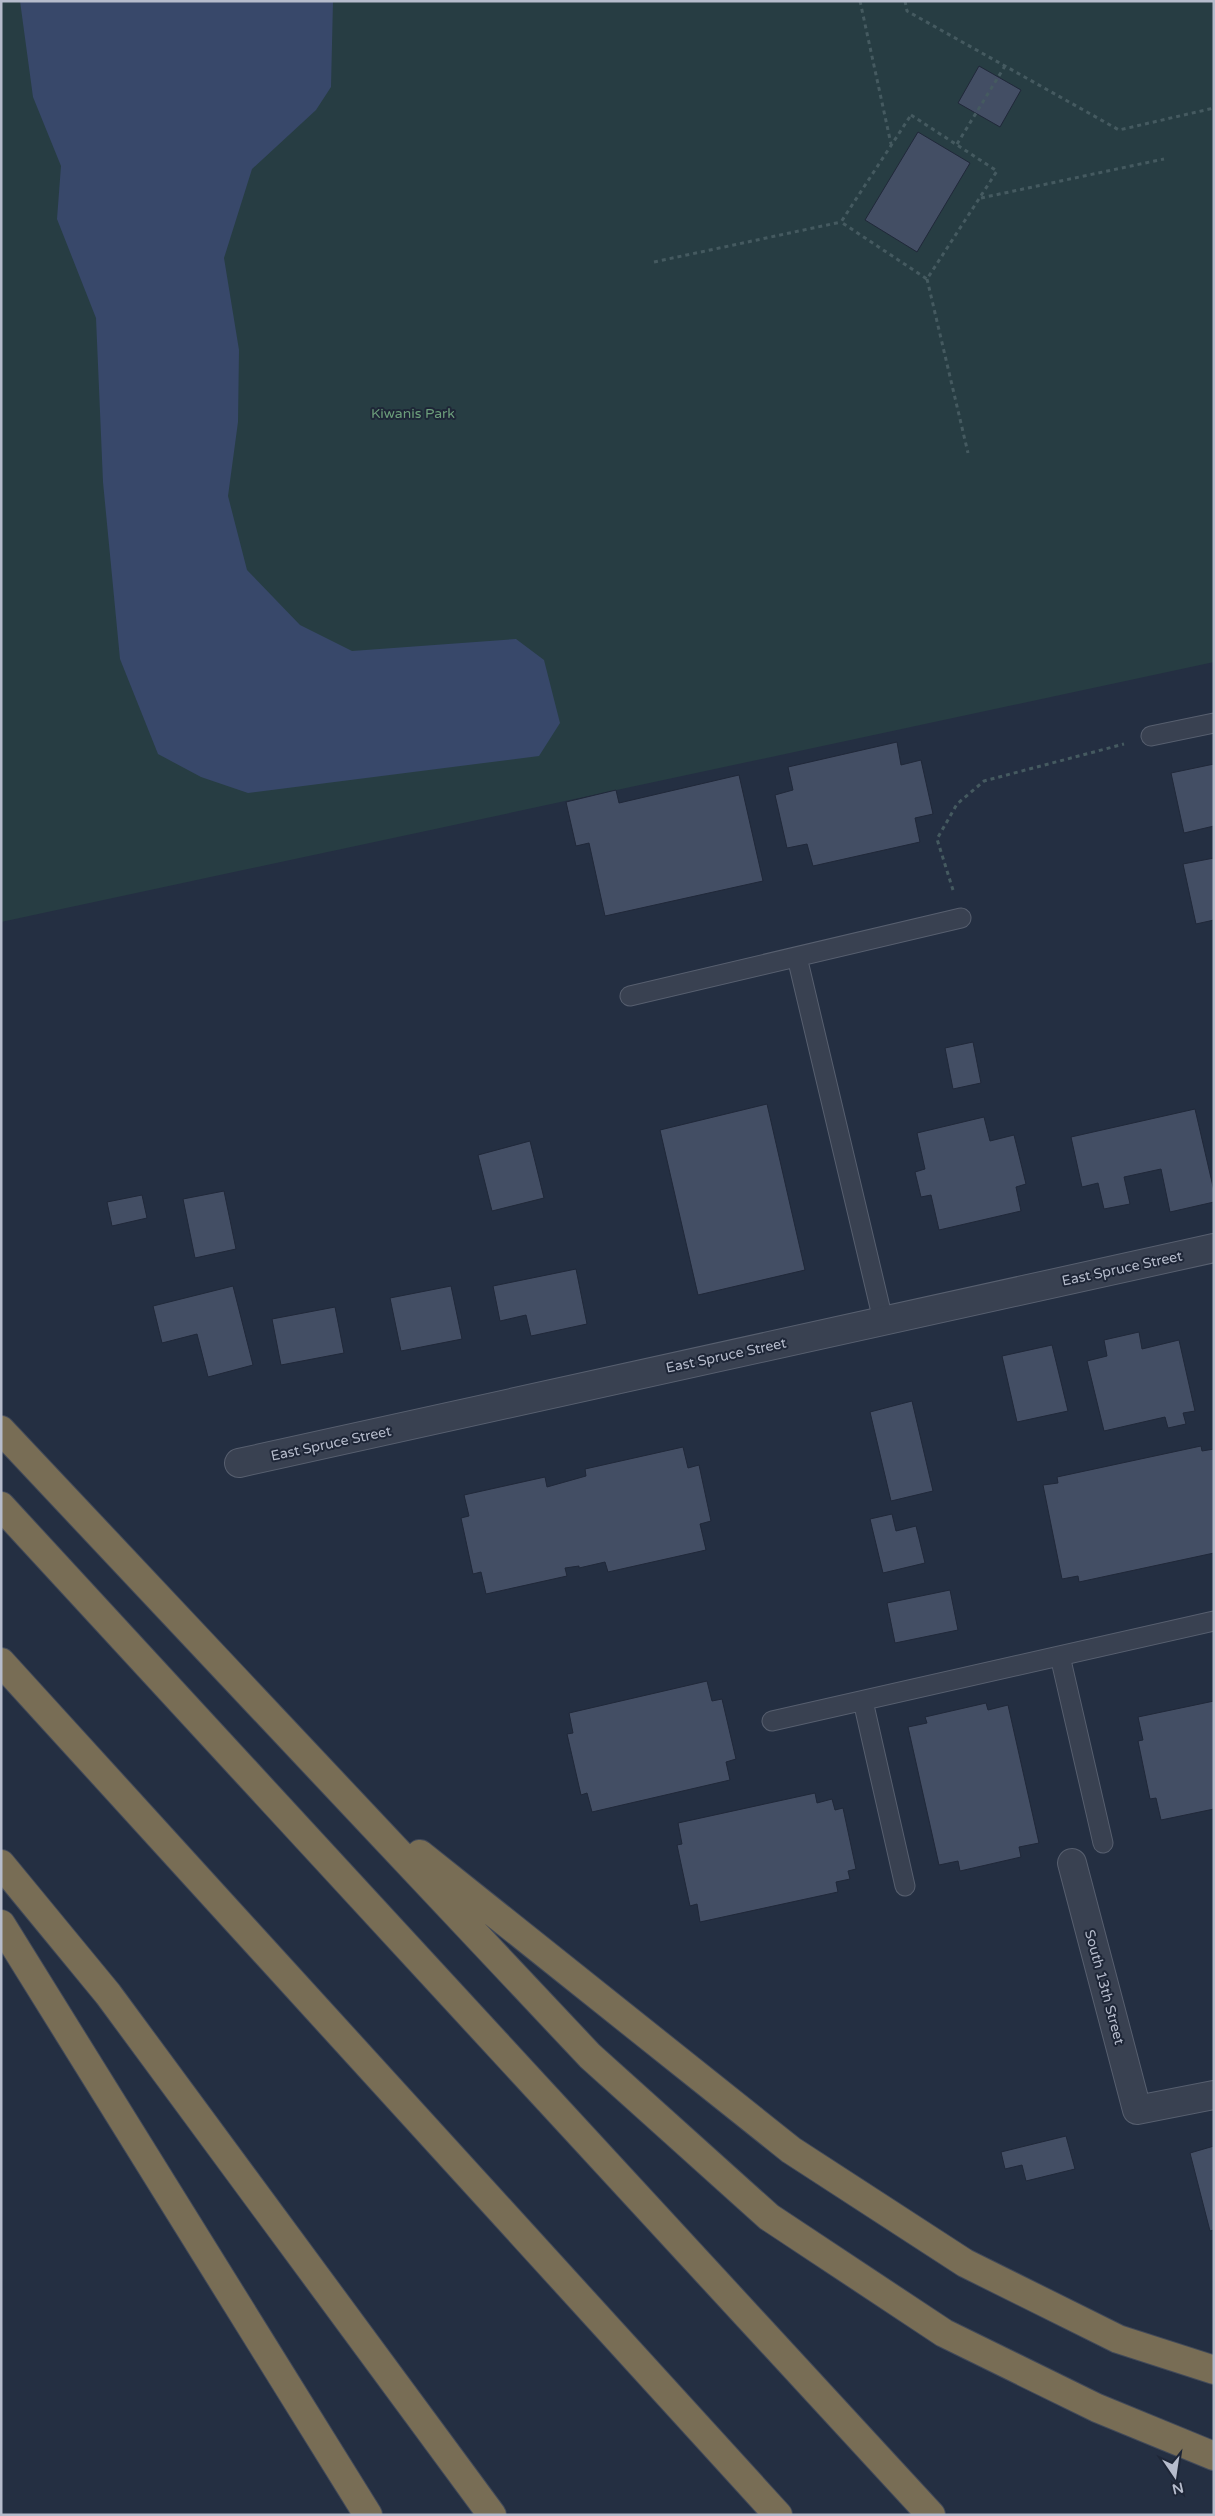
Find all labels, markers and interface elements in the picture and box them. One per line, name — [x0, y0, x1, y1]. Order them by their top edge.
park label: Kiwanis Park — [371, 405, 455, 422]
street label: East Spruce Street — [1060, 1247, 1184, 1290]
street label: East Spruce Street — [664, 1334, 788, 1377]
street label: East Spruce Street — [269, 1422, 393, 1465]
street label: South 13th Street — [1081, 1928, 1128, 2047]
north arrow — [1150, 2451, 1200, 2501]
text: N — [1170, 2479, 1185, 2498]

